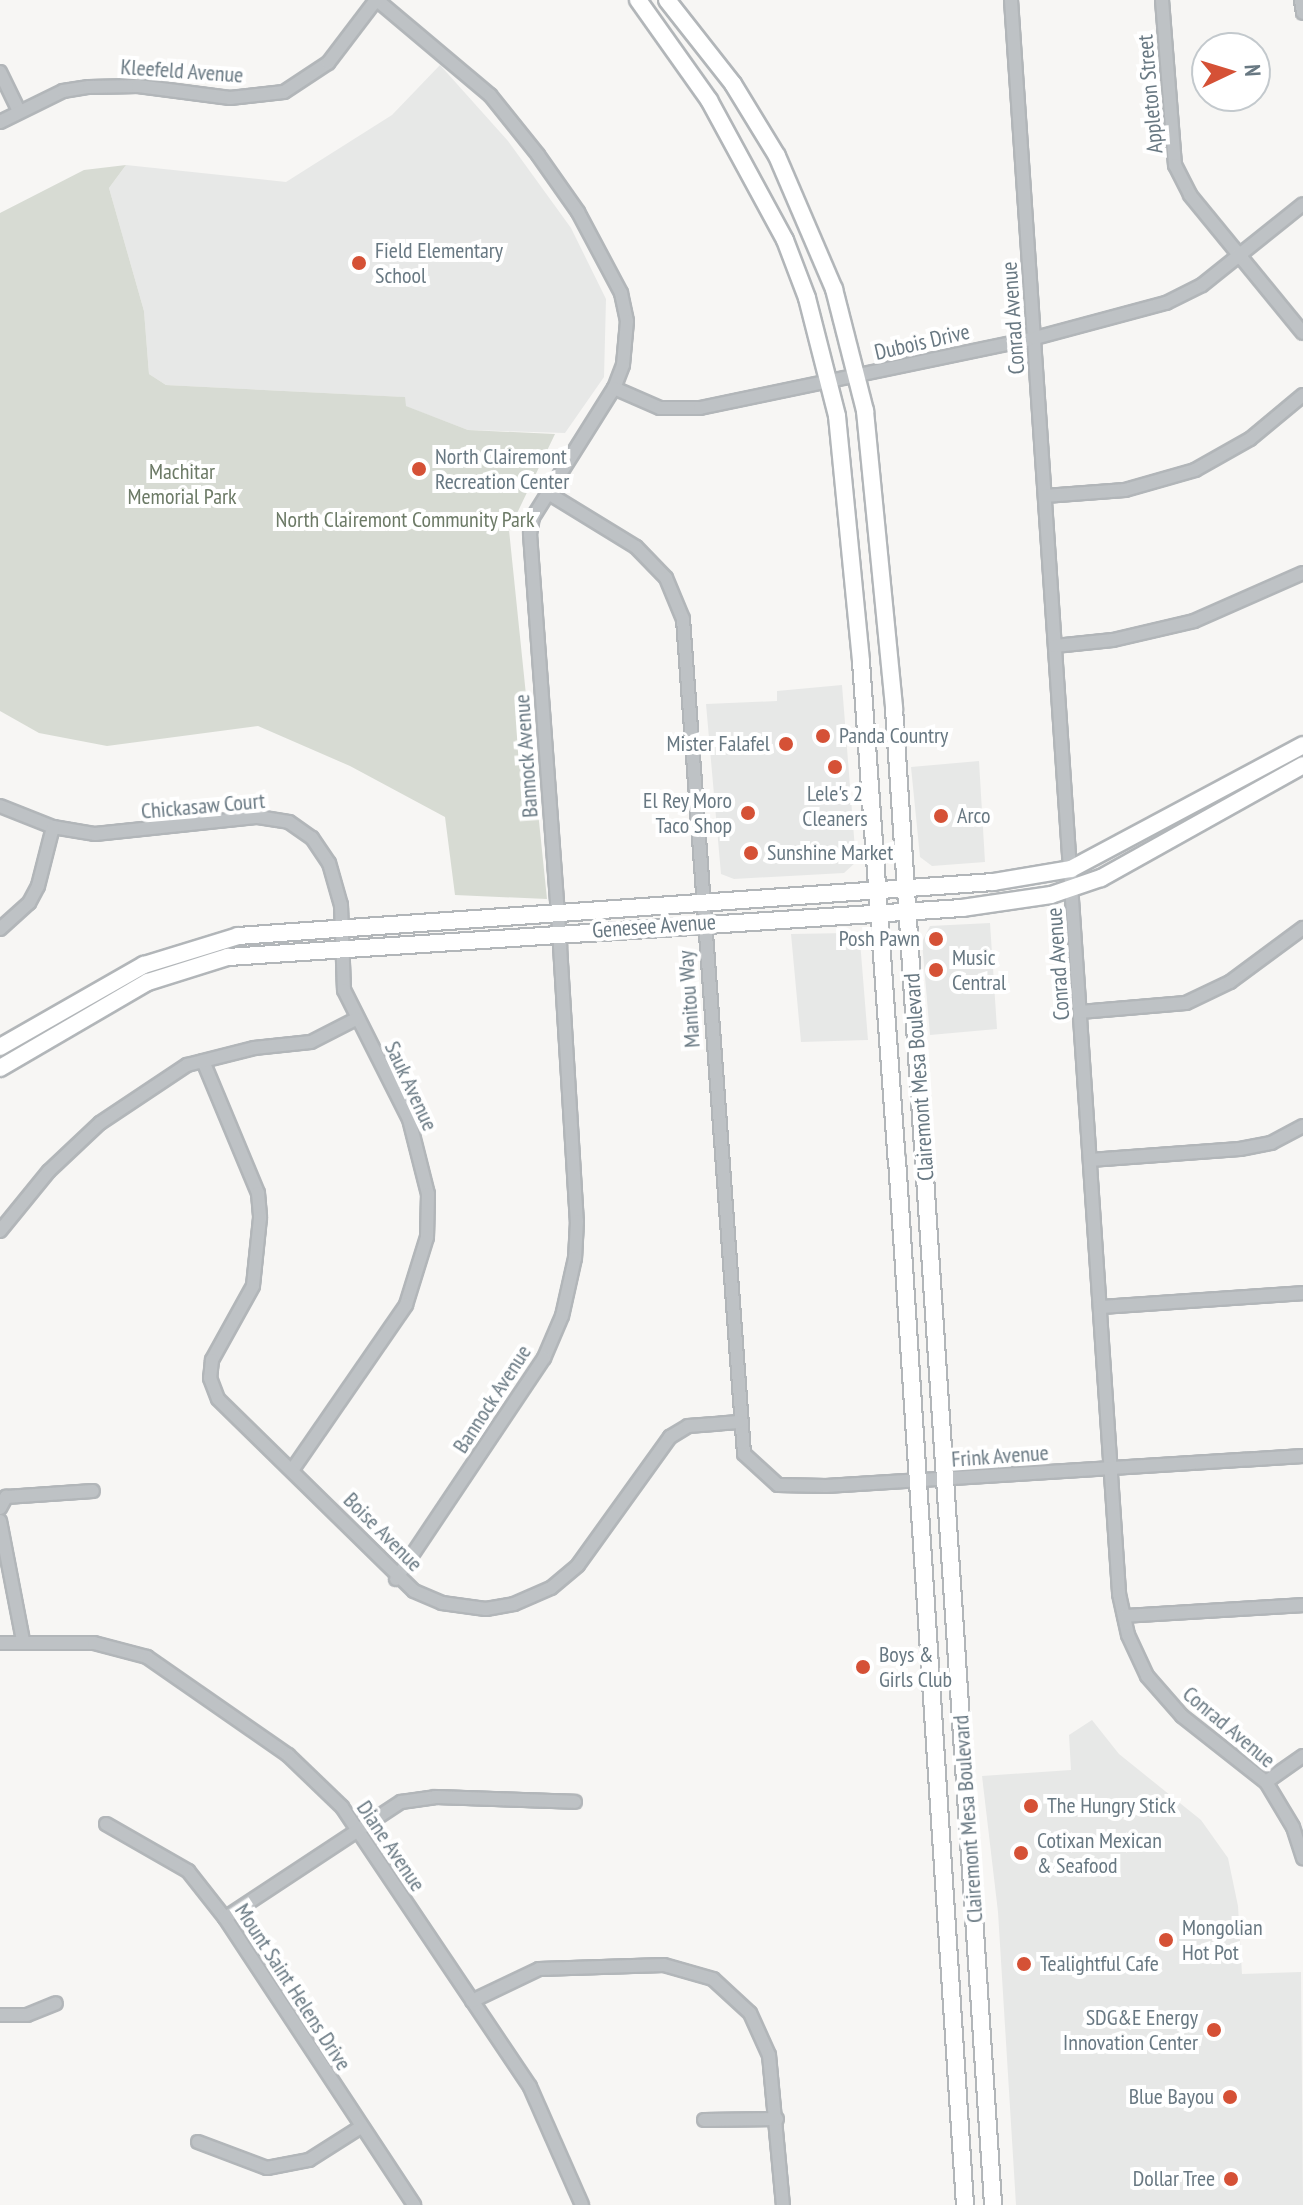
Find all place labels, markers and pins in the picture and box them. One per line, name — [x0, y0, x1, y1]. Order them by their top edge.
place label: Field Elementary School — [375, 237, 503, 288]
marker: Field Elementary School — [350, 254, 368, 272]
place label: North Clairemont Recreation Center — [435, 443, 569, 494]
marker: North Clairemont Recreation Center — [410, 460, 428, 478]
place label: Panda Country — [839, 723, 948, 749]
marker: Panda Country — [814, 727, 832, 745]
place label: Mister Falafel — [667, 731, 770, 757]
marker: Mister Falafel — [777, 735, 795, 753]
marker: Lele's 2 Cleaners — [826, 758, 844, 776]
place label: Lele's 2 Cleaners — [802, 780, 868, 832]
place label: El Rey Moro Taco Shop — [642, 787, 732, 838]
place label: Arco — [957, 803, 990, 829]
marker: El Rey Moro Taco Shop — [739, 804, 757, 822]
marker: Arco — [932, 807, 950, 825]
place label: Sunshine Market — [767, 840, 893, 866]
marker: Sunshine Market — [742, 844, 760, 862]
place label: Posh Pawn — [839, 926, 920, 952]
marker: Posh Pawn — [927, 930, 945, 948]
place label: Music Central — [952, 944, 1006, 996]
marker: Music Central — [927, 961, 945, 979]
place label: Boys & Girls Club — [879, 1641, 952, 1692]
marker: Boys & Girls Club — [854, 1658, 872, 1676]
place label: The Hungry Stick — [1047, 1793, 1176, 1819]
marker: The Hungry Stick — [1022, 1797, 1040, 1815]
place label: Cotixan Mexican & Seafood — [1037, 1827, 1162, 1878]
marker: Cotixan Mexican & Seafood — [1012, 1844, 1030, 1862]
place label: Mongolian Hot Pot — [1182, 1914, 1263, 1966]
marker: Mongolian Hot Pot — [1157, 1931, 1175, 1949]
place label: Tealightful Cafe — [1040, 1951, 1159, 1977]
marker: Tealightful Cafe — [1015, 1955, 1033, 1973]
place label: SDG&E Energy Innovation Center — [1063, 2004, 1198, 2056]
marker: SDG&E Energy Innovation Center — [1205, 2021, 1223, 2039]
place label: Blue Bayou — [1129, 2084, 1214, 2110]
marker: Blue Bayou — [1221, 2088, 1239, 2106]
place label: Dollar Tree — [1132, 2166, 1215, 2192]
marker: Dollar Tree — [1222, 2170, 1240, 2188]

